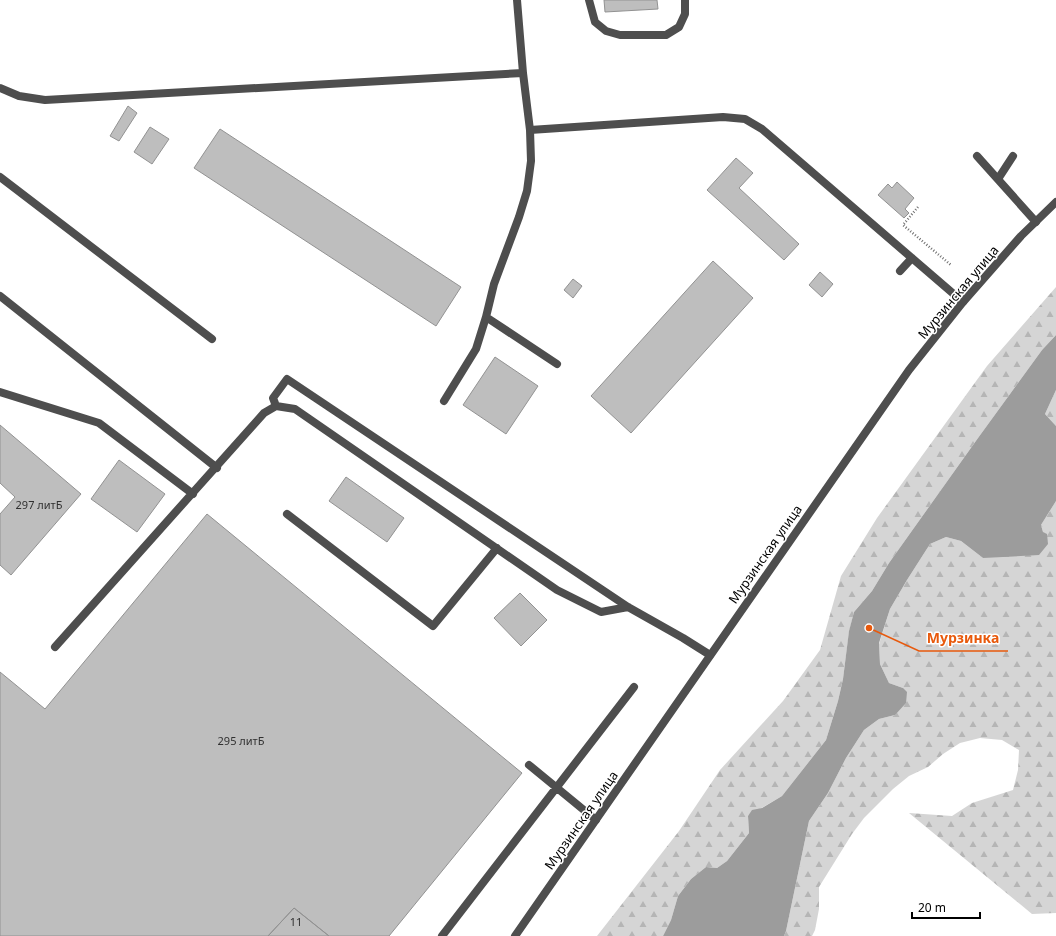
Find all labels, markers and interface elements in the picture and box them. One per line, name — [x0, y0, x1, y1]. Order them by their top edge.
street label: Мурзинская улица — [914, 242, 1002, 342]
house number: 297 литБ — [16, 497, 63, 512]
street label: Мурзинская улица — [724, 501, 806, 607]
callout: Мурзинка — [919, 625, 1008, 651]
text: Мурзинка — [927, 628, 999, 647]
house number: 295 литБ — [218, 733, 265, 748]
street label: Мурзинская улица — [540, 767, 622, 873]
scale bar — [912, 894, 980, 920]
text: 20 m — [918, 899, 946, 916]
house number: 11 — [290, 914, 302, 929]

